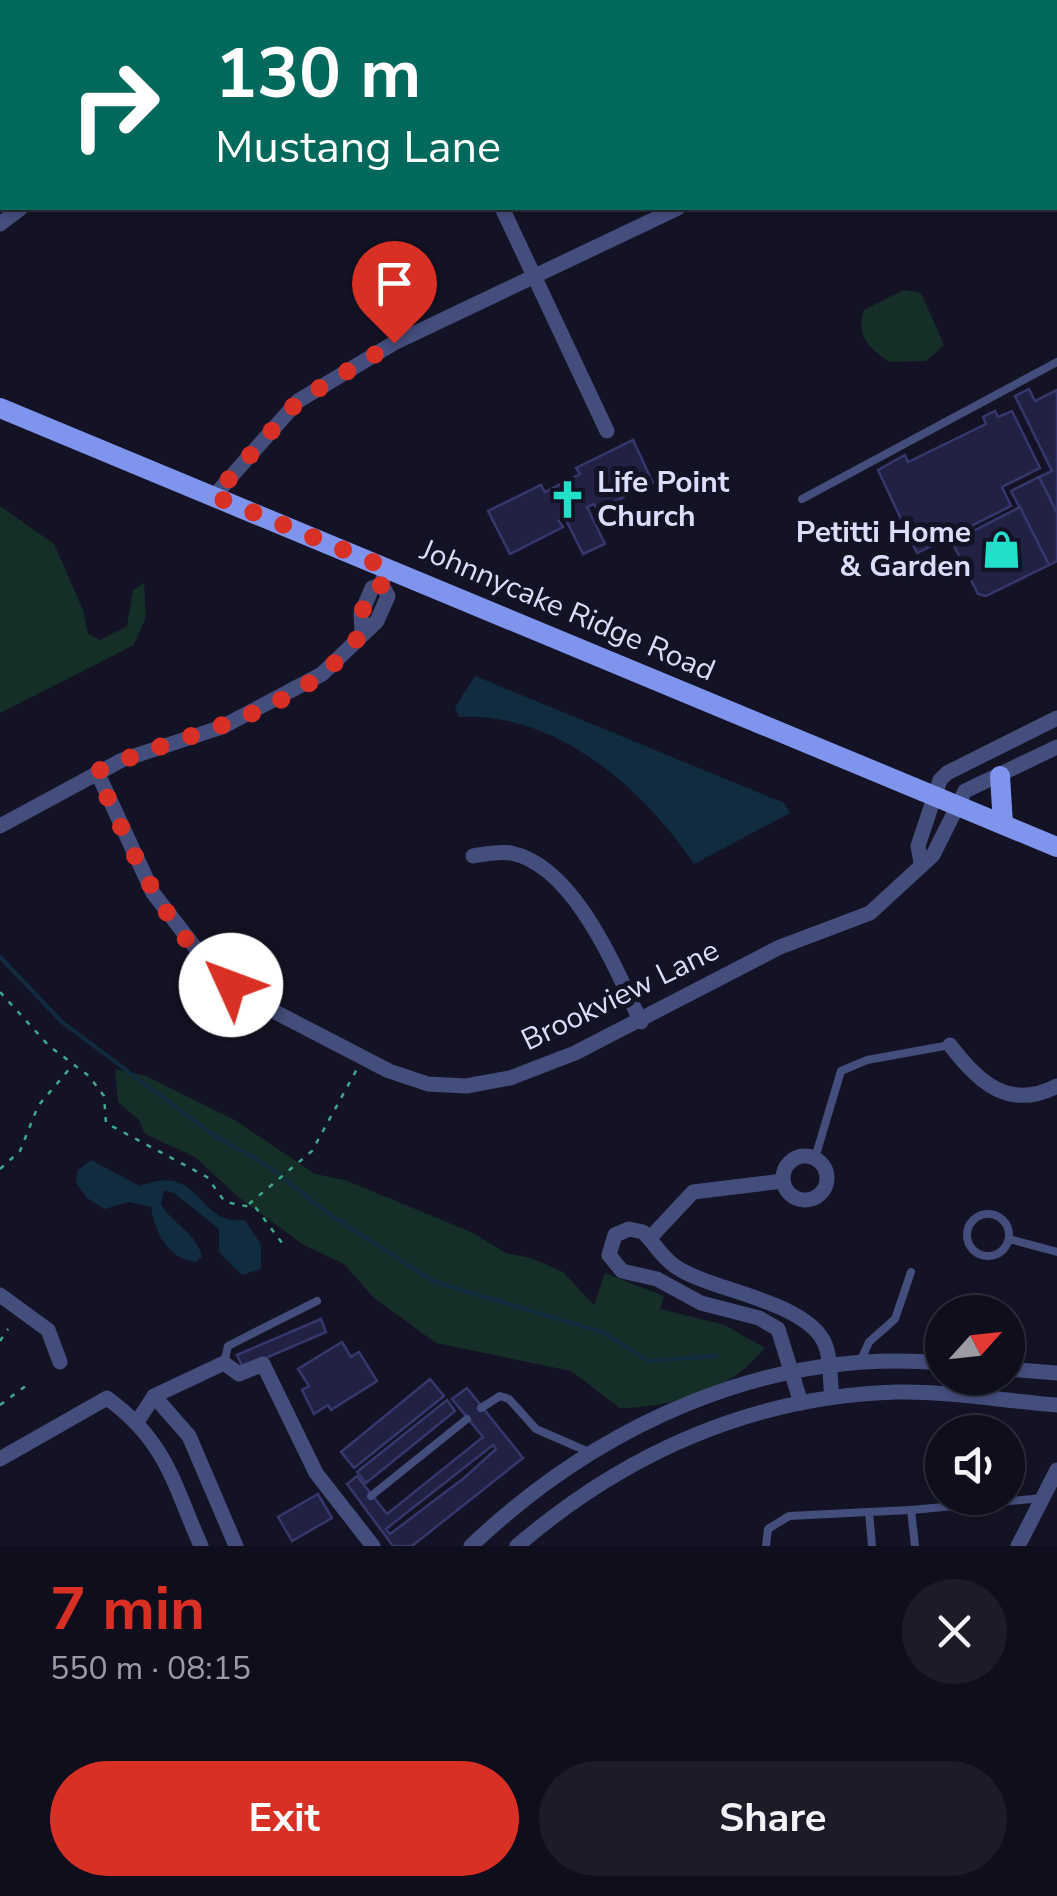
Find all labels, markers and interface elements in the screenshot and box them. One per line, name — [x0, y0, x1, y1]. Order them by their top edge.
text: 130 m — [215, 26, 421, 122]
icon: right — [50, 40, 180, 170]
text: Mustang Lane — [215, 117, 501, 178]
pin — [352, 241, 437, 344]
icon: arrive — [367, 256, 422, 311]
place label: Life Point Church — [597, 462, 730, 537]
church icon: Life Point Church — [546, 478, 588, 520]
place label: Petitti Home & Garden — [796, 512, 971, 587]
shop icon: Petitti Home & Garden — [980, 528, 1022, 570]
street label: Johnnycake Ridge Road — [413, 529, 721, 691]
street label: Brookview Lane — [515, 930, 726, 1061]
position arrow — [179, 933, 283, 1037]
north arrow — [925, 1295, 1025, 1395]
map controls — [925, 1295, 1025, 1515]
button: sound — [925, 1415, 1025, 1515]
text: 7 min — [50, 1568, 205, 1650]
button: close — [902, 1579, 1007, 1684]
text: 550 m · 08:15 — [50, 1647, 251, 1690]
button: Exit — [50, 1761, 519, 1876]
button: Share — [539, 1761, 1007, 1876]

